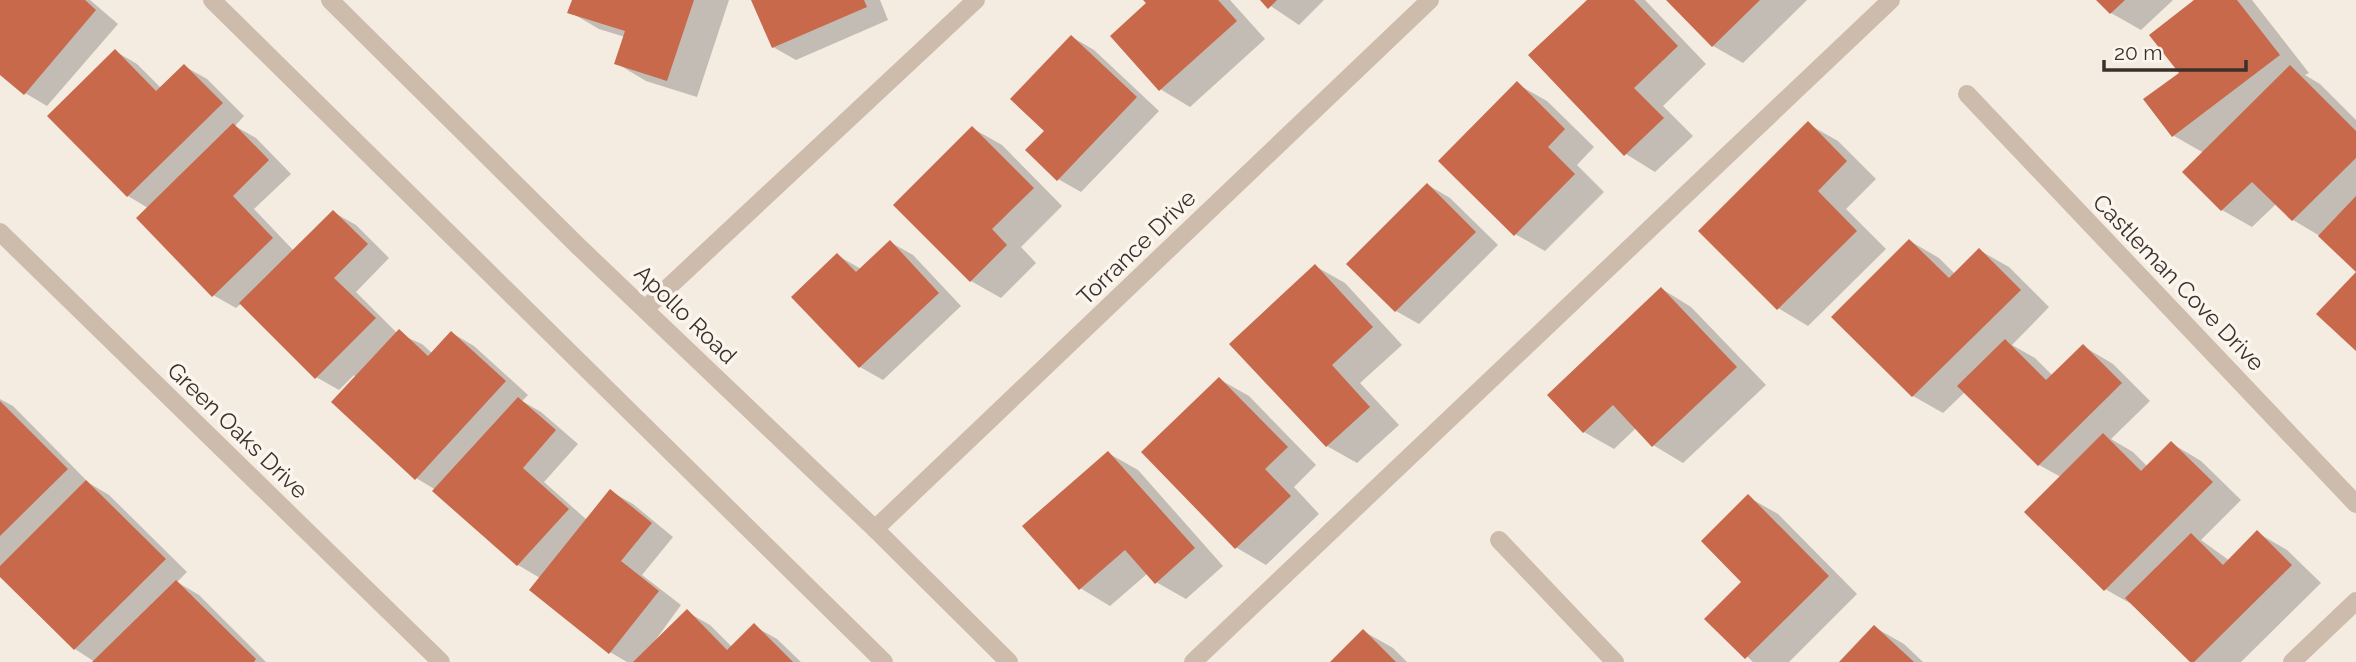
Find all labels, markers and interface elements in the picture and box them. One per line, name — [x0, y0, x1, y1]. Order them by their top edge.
scale bar — [2104, 28, 2246, 72]
text: 20 m — [2114, 40, 2162, 65]
street label: Torrance Drive — [1071, 184, 1201, 310]
street label: Castleman Cove Drive — [2088, 188, 2270, 376]
street label: Apollo Road — [630, 259, 742, 369]
street label: Green Oaks Drive — [162, 356, 314, 504]

